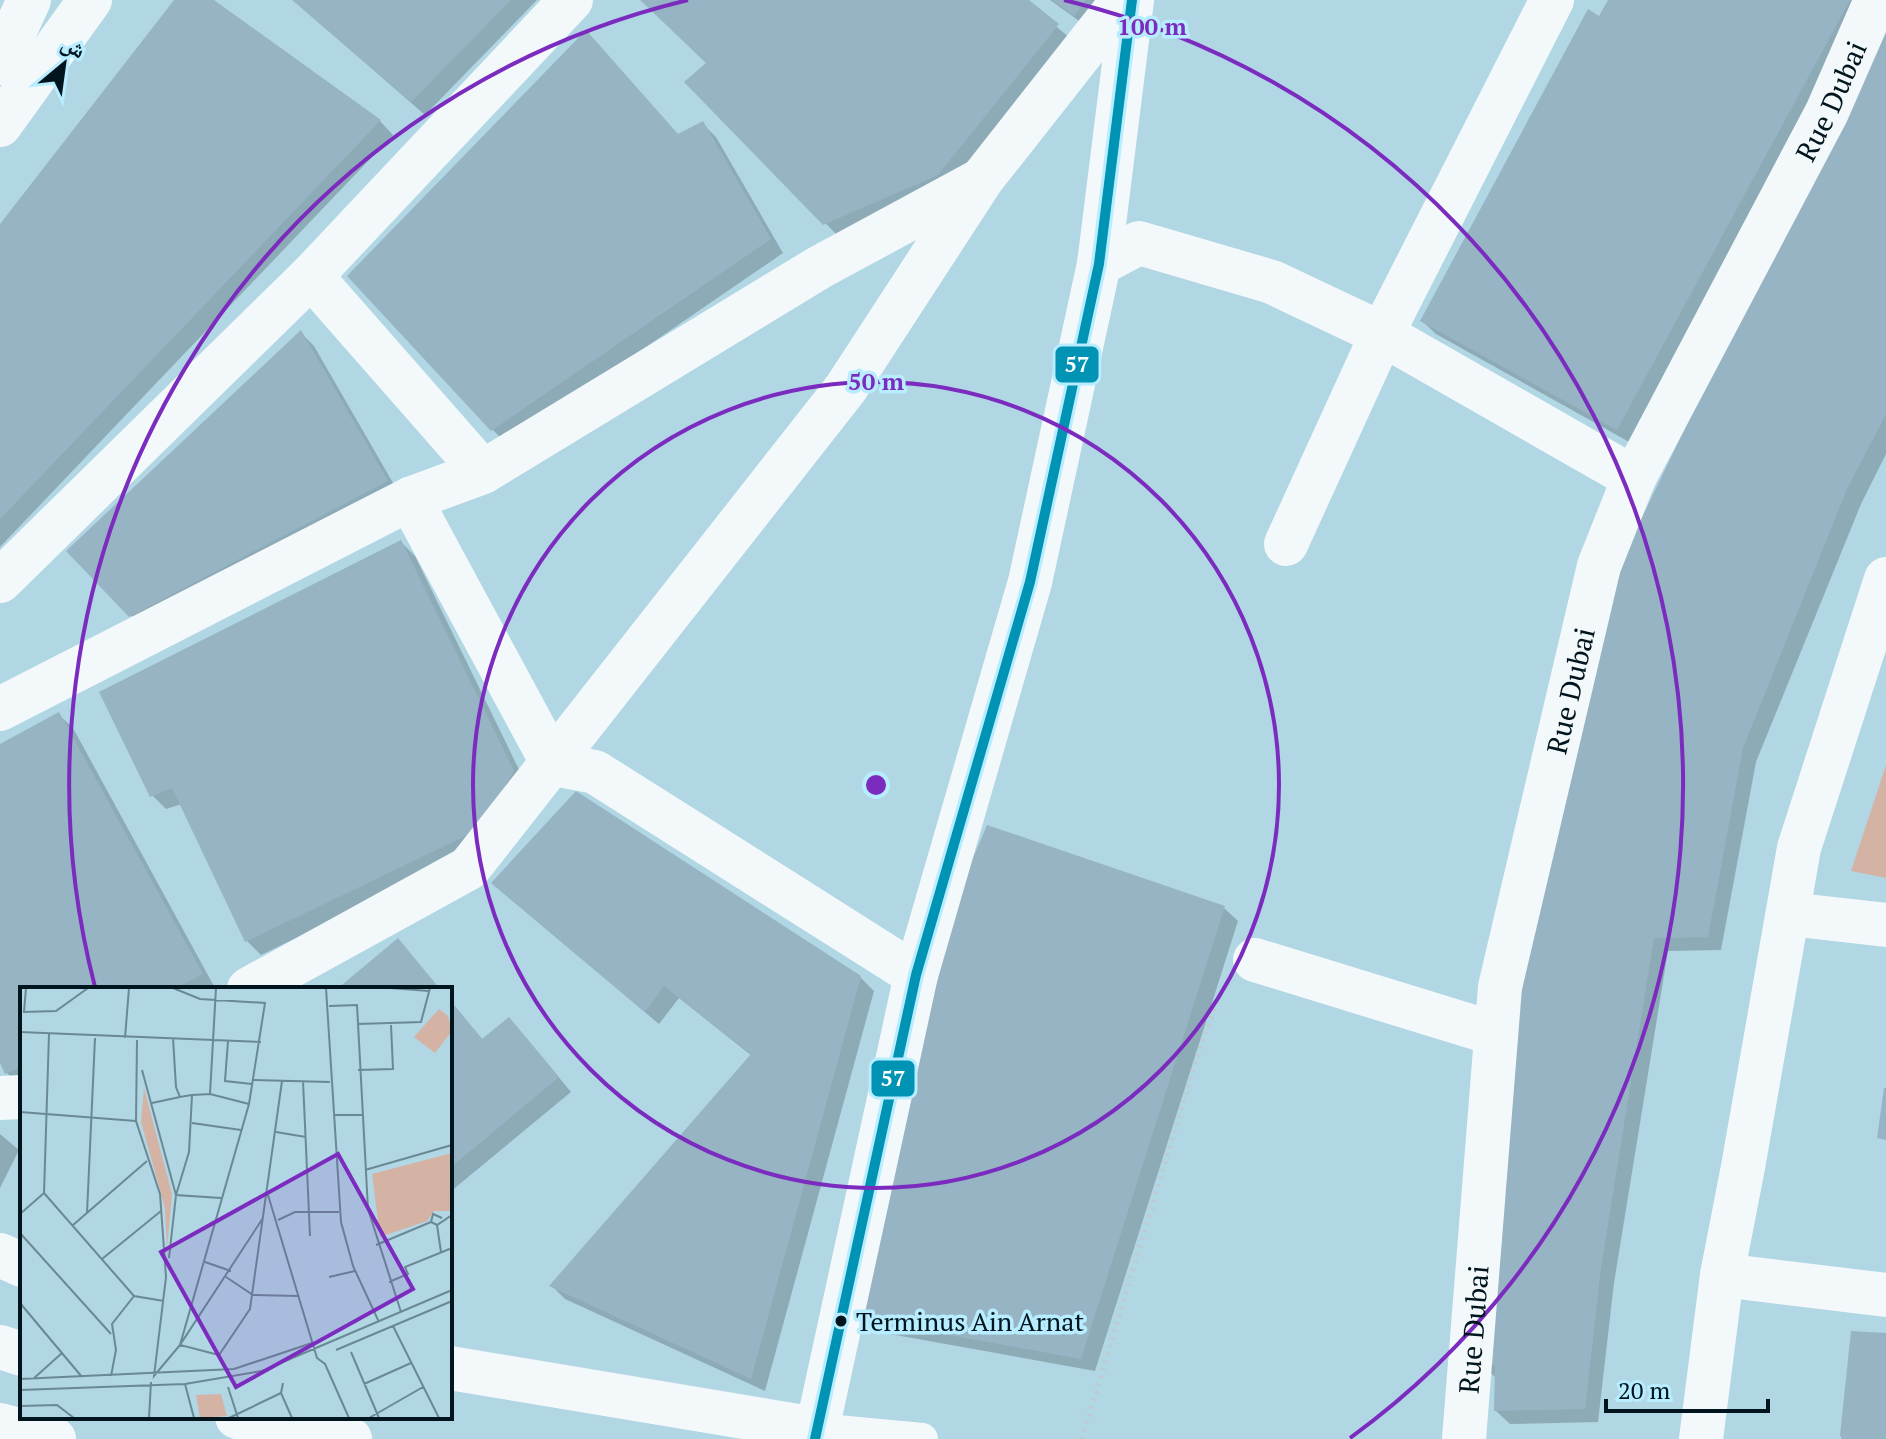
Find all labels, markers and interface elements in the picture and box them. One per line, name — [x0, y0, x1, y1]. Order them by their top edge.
text: 100 m — [1117, 10, 1187, 42]
north arrow — [24, 24, 104, 104]
text: ش — [57, 28, 91, 64]
street label: Rue Dubai — [1786, 35, 1874, 167]
line badge: 57 — [1054, 345, 1100, 384]
text: 57 — [1065, 349, 1089, 378]
text: 50 m — [848, 365, 904, 397]
street label: Rue Dubai — [1537, 624, 1602, 757]
centre of rings — [862, 771, 890, 799]
inset map — [20, 987, 452, 1419]
line badge: 57 — [870, 1059, 916, 1098]
text: 57 — [881, 1063, 905, 1092]
street label: Rue Dubai — [1449, 1264, 1496, 1395]
place label: Terminus Ain Arnat — [856, 1304, 1084, 1338]
marker: Terminus Ain Arnat — [833, 1313, 849, 1329]
scale bar — [1606, 1363, 1768, 1413]
text: 20 m — [1618, 1374, 1670, 1406]

